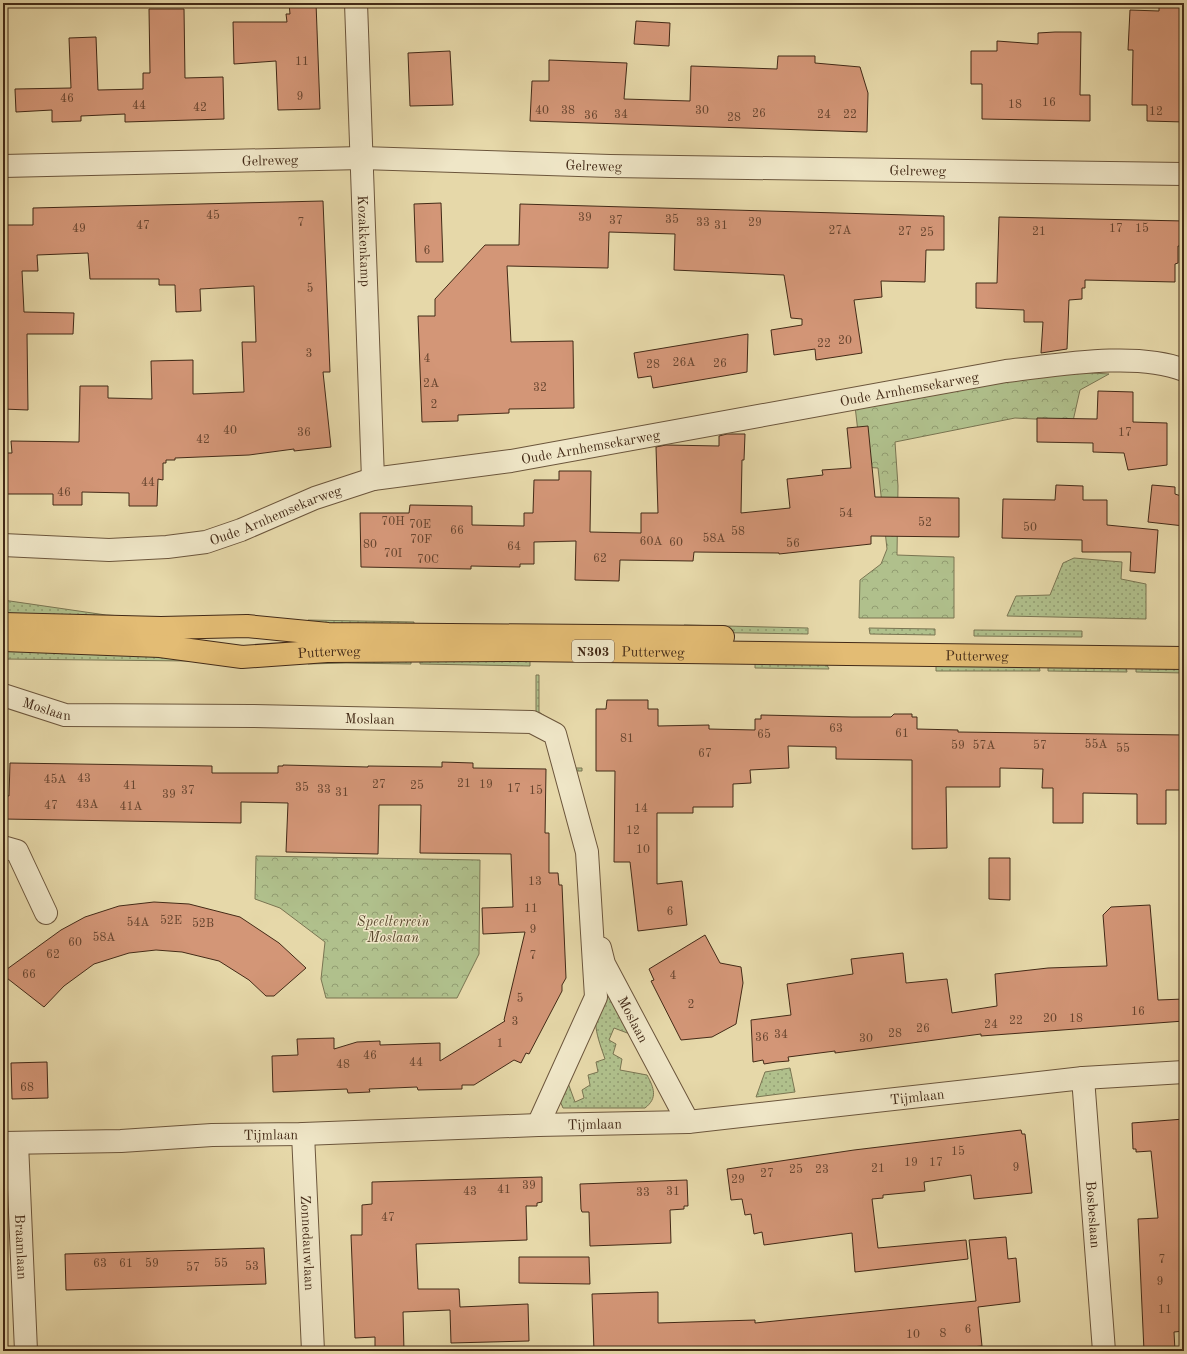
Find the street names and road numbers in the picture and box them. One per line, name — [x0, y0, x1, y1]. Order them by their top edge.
street label: Gelreweg — [241, 153, 299, 169]
street label: Gelreweg — [565, 159, 623, 174]
street label: Gelreweg — [889, 164, 947, 179]
street label: Kozakkenkamp — [355, 195, 372, 287]
street label: Oude Arnhemsekarweg — [839, 370, 980, 409]
street label: Oude Arnhemsekarweg — [520, 428, 662, 467]
street label: Oude Arnhemsekarweg — [208, 484, 344, 548]
road number: N303 — [572, 640, 614, 662]
street label: Putterweg — [297, 645, 361, 661]
street label: Putterweg — [621, 645, 685, 660]
street label: Putterweg — [945, 649, 1009, 664]
street label: Moslaan — [21, 696, 71, 723]
street label: Moslaan — [345, 712, 395, 727]
street label: Moslaan — [615, 994, 651, 1045]
street label: Tijmlaan — [889, 1087, 946, 1107]
street label: Tijmlaan — [567, 1117, 622, 1132]
street label: Tijmlaan — [243, 1128, 299, 1143]
street label: Bosbeslaan — [1083, 1180, 1102, 1249]
street label: Zonnedauwlaan — [298, 1195, 316, 1291]
street label: Braamlaan — [12, 1214, 29, 1280]

